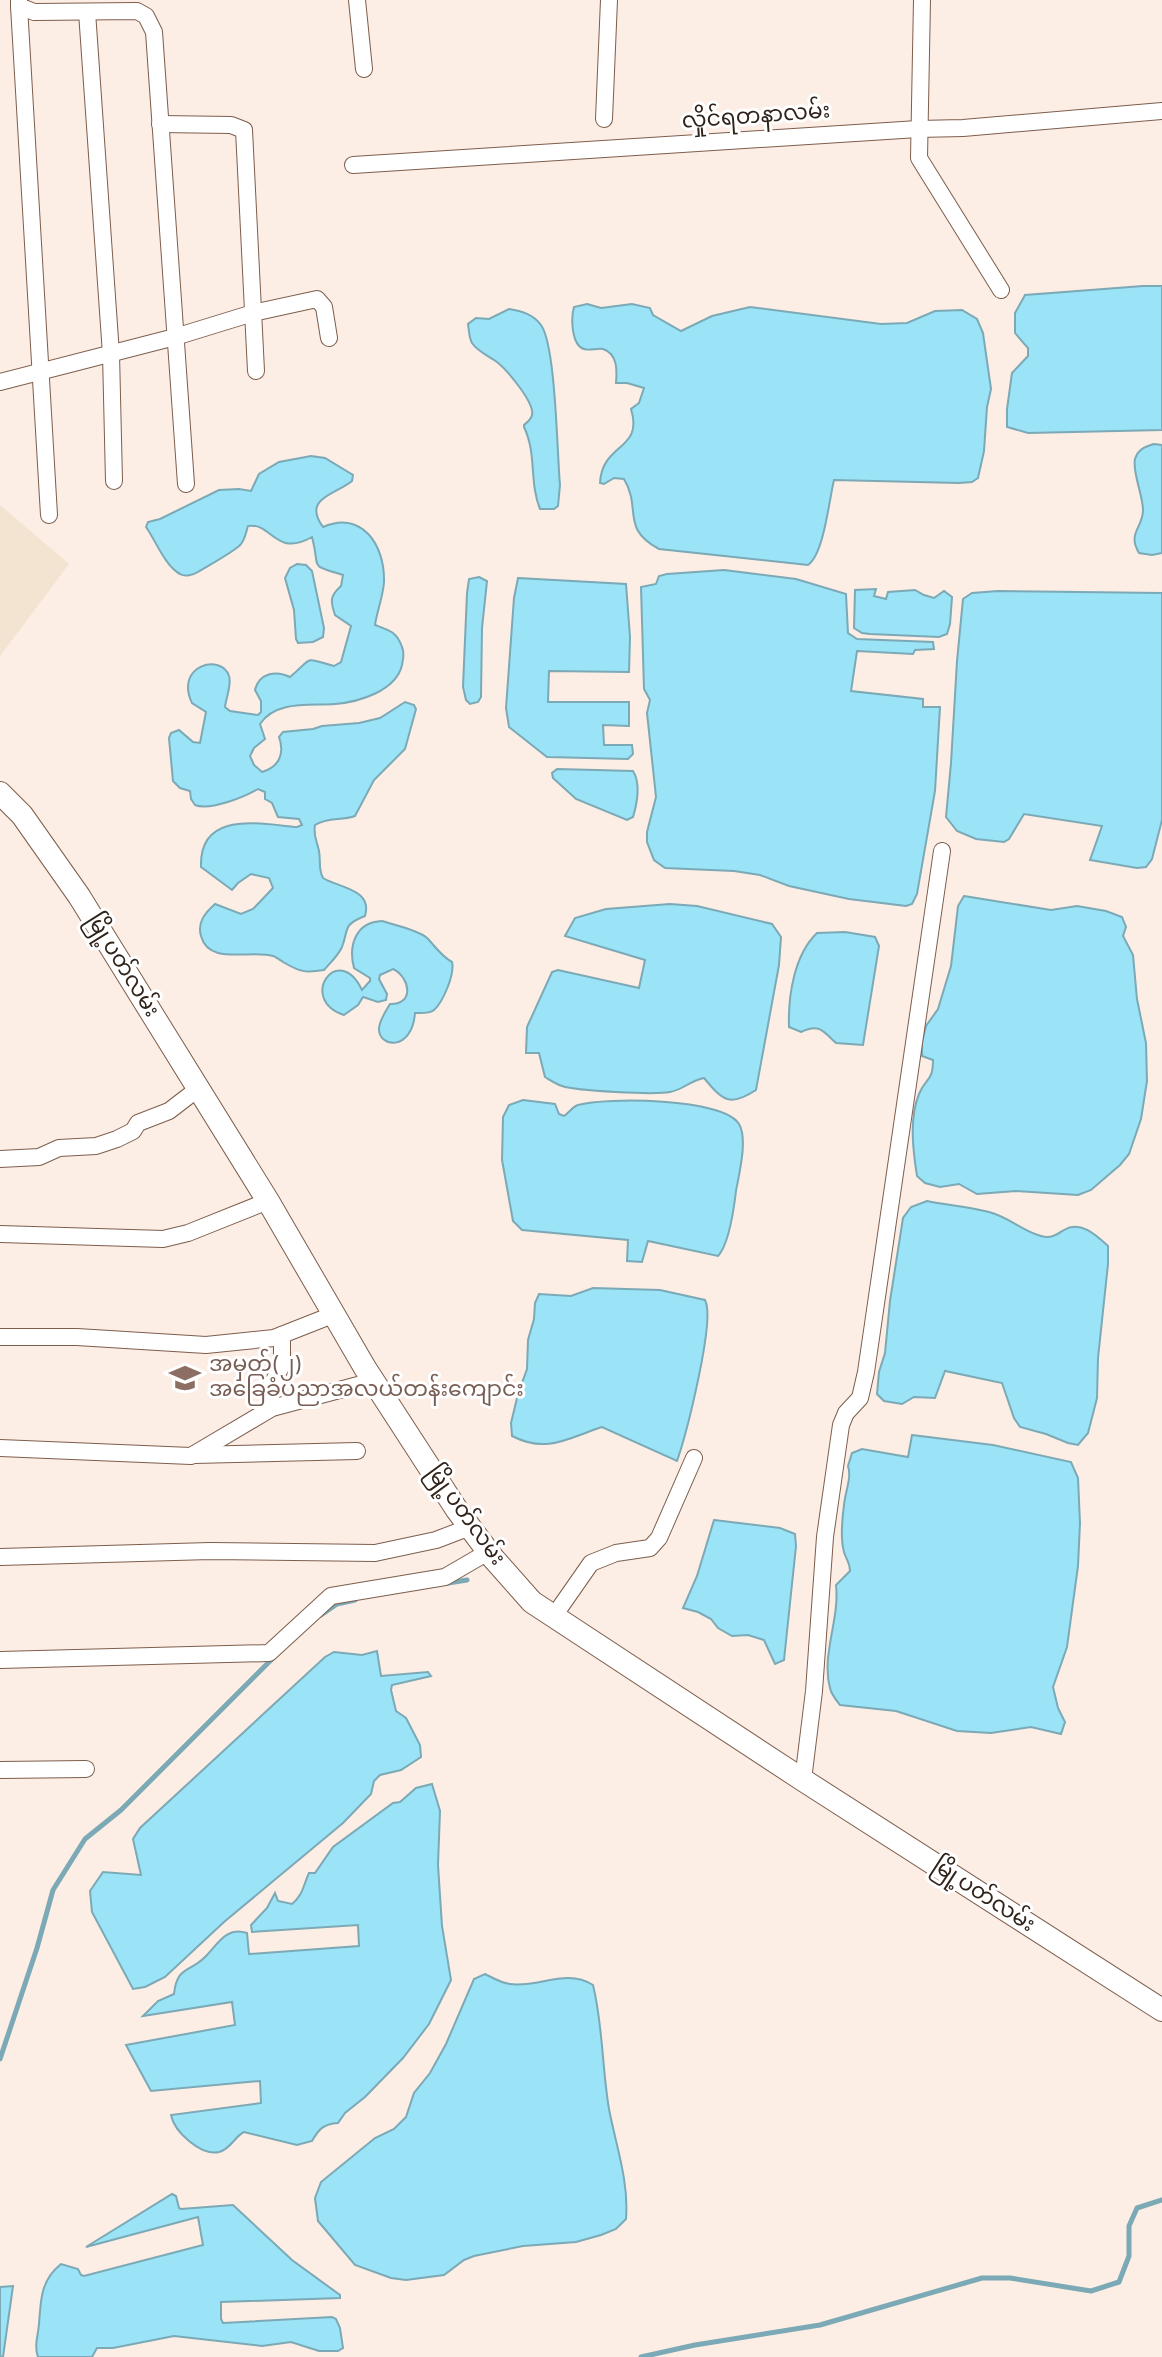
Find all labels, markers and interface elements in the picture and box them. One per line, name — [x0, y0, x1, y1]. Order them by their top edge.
street label: လှိုင်ရတနာလမ်း — [681, 94, 831, 138]
street label: မြို့ပတ်လမ်း — [78, 907, 168, 1024]
place label: အမှတ်(၂) အခြေခံပညာအလယ်တန်းကျောင်း — [209, 1348, 524, 1407]
school or university icon: အမှတ်(၂) အခြေခံပညာအလယ်တန်းကျောင်း — [168, 1361, 202, 1395]
street label: မြို့ပတ်လမ်း — [418, 1458, 514, 1572]
street label: မြို့ပတ်လမ်း — [925, 1849, 1042, 1941]

